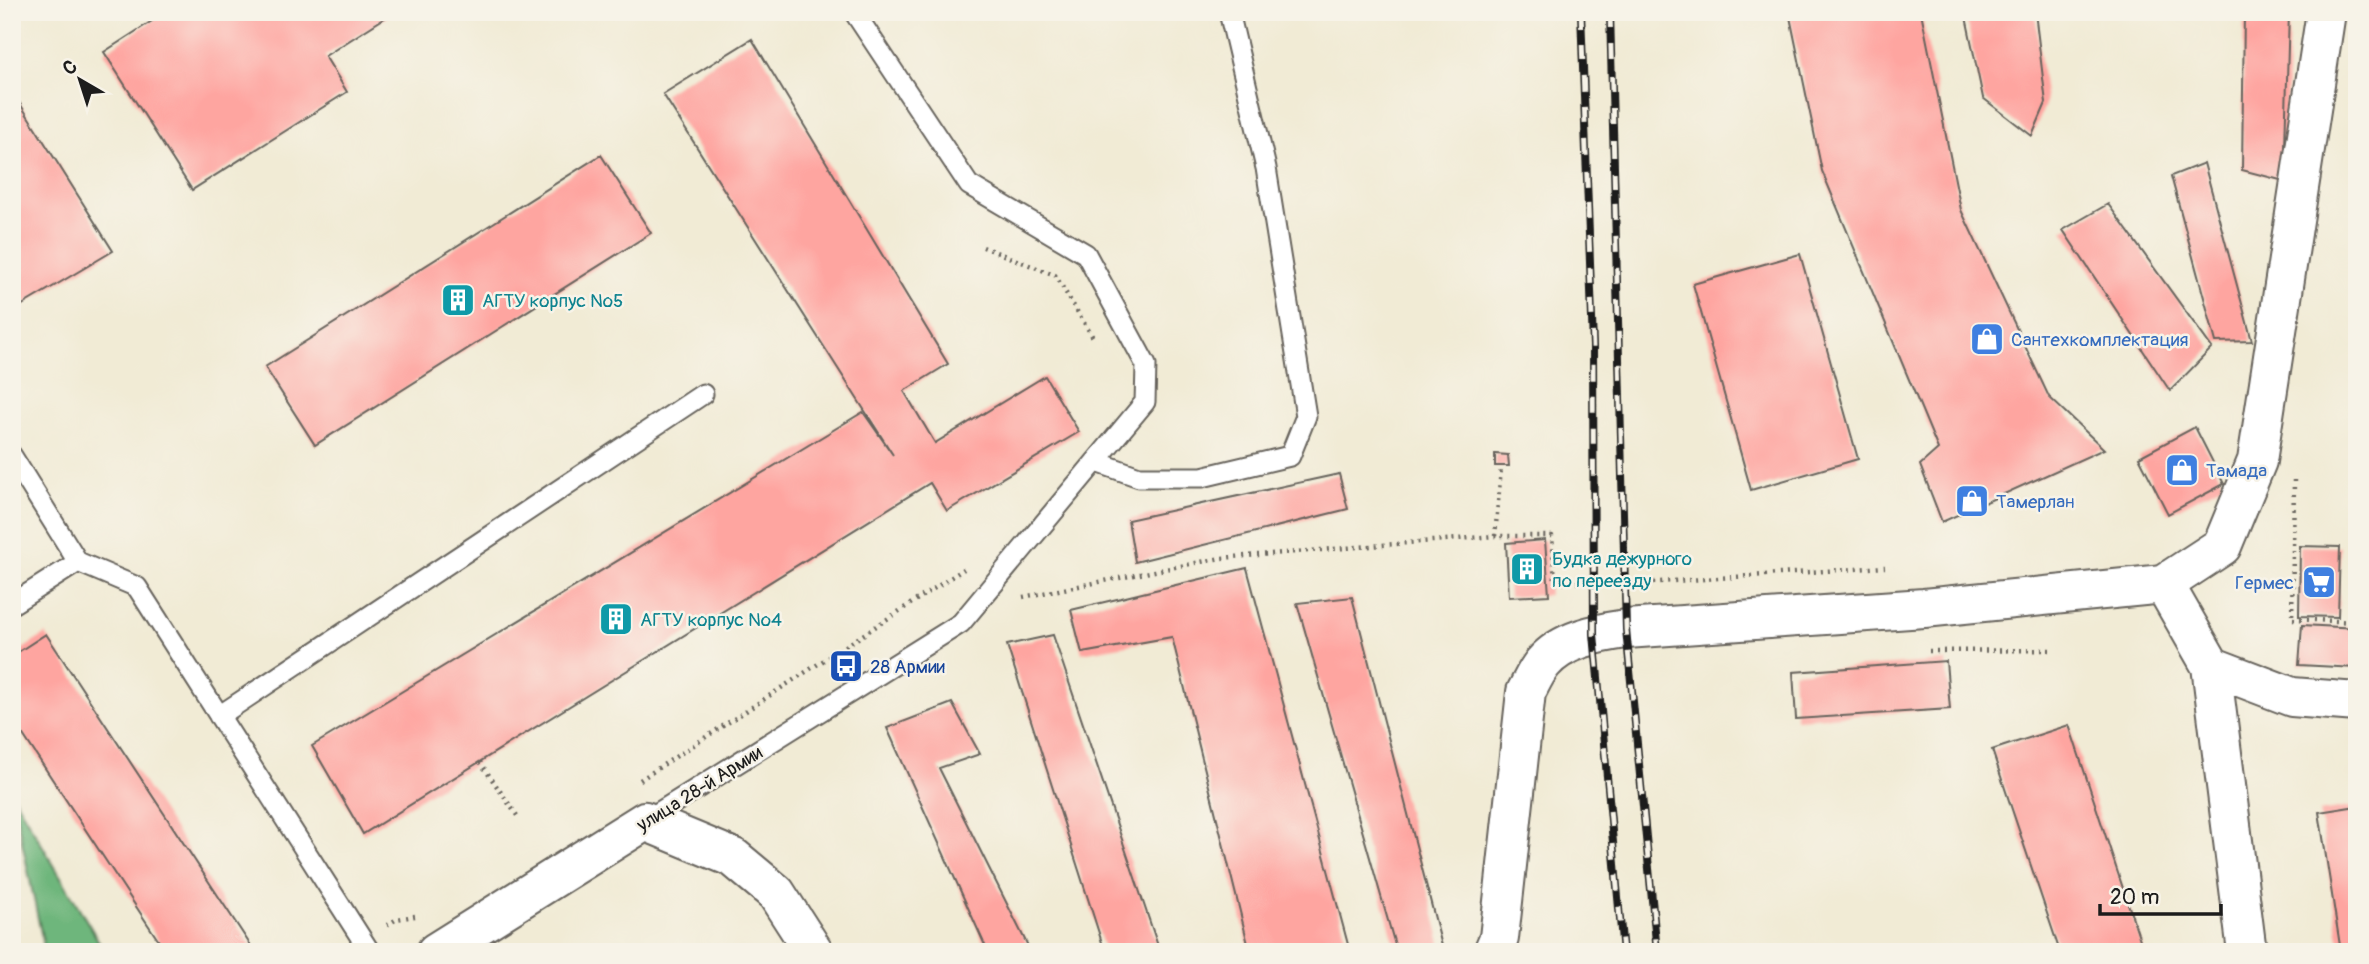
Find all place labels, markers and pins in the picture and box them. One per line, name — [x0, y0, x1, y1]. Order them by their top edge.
building icon: АГТУ корпус №5 — [439, 281, 477, 319]
place label: АГТУ корпус №5 — [482, 289, 623, 313]
shop icon: Сантехкомплектация — [1968, 320, 2006, 358]
place label: Сантехкомплектация — [2011, 328, 2189, 352]
shop icon: Тамада — [2163, 451, 2201, 489]
place label: Тамада — [2206, 459, 2267, 483]
shop icon: Тамерлан — [1953, 482, 1991, 520]
place label: Тамерлан — [1996, 490, 2075, 514]
place label: Будка дежурного по переезду — [1552, 547, 1692, 593]
building icon: Будка дежурного по переезду — [1508, 550, 1546, 588]
supermarket icon: Гермес — [2300, 563, 2338, 601]
place label: Гермес — [2235, 571, 2294, 595]
building icon: АГТУ корпус №4 — [597, 600, 635, 638]
place label: АГТУ корпус №4 — [640, 608, 782, 632]
bus stop icon: 28 Армии — [827, 647, 865, 685]
place label: 28 Армии — [870, 655, 946, 679]

